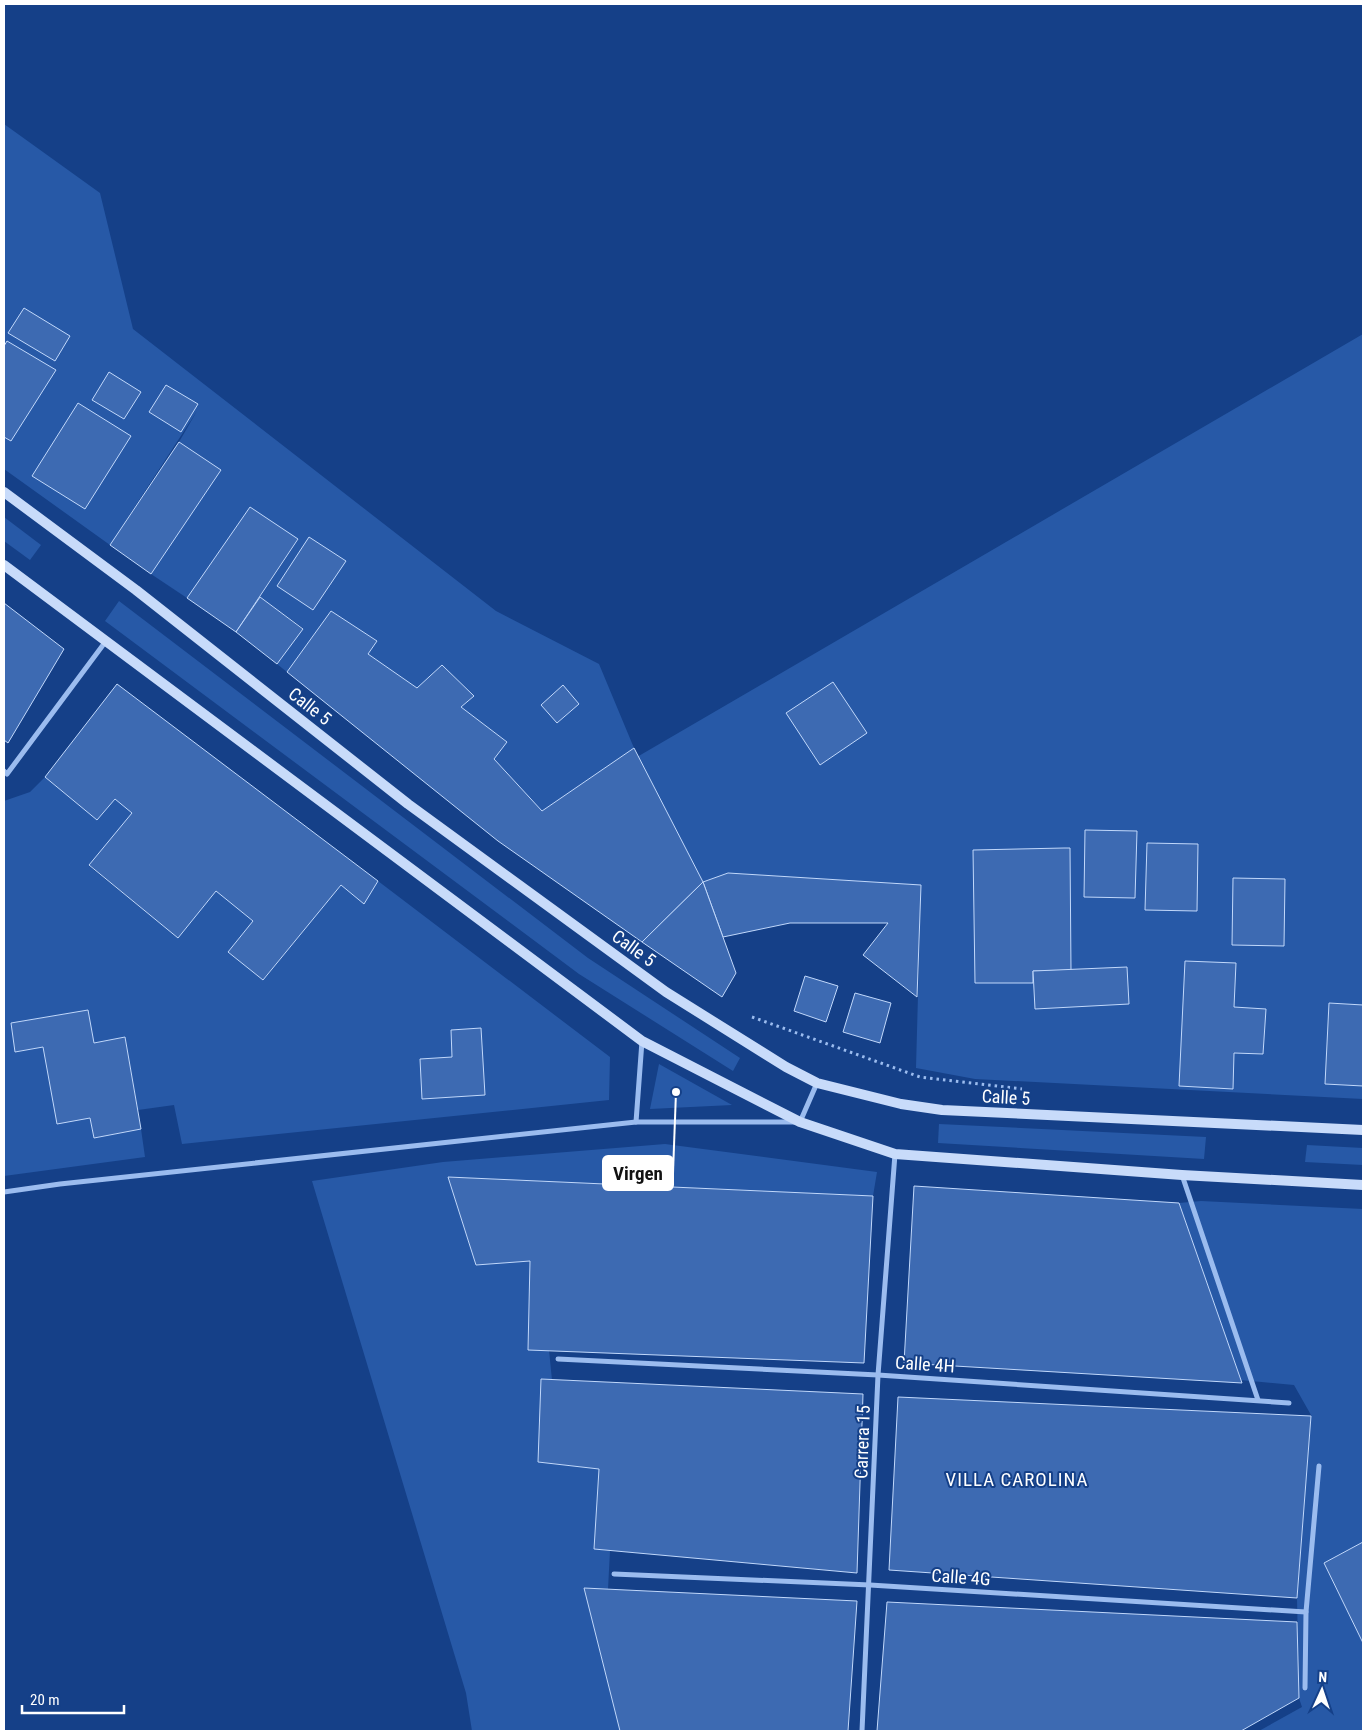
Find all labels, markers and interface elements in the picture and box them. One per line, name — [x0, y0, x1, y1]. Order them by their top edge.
street label: Calle 5 — [284, 683, 336, 729]
street label: Calle 5 — [608, 925, 660, 971]
street label: Calle 5 — [981, 1085, 1031, 1109]
callout: Virgen — [603, 1156, 673, 1190]
text: Virgen — [613, 1162, 663, 1185]
street label: Calle 4H — [894, 1351, 956, 1377]
street label: Carrera 15 — [850, 1405, 874, 1479]
district label: VILLA CAROLINA — [946, 1468, 1088, 1491]
street label: Calle 4G — [931, 1564, 991, 1590]
north arrow — [1297, 1665, 1347, 1715]
text: N — [1318, 1669, 1327, 1685]
scale bar — [22, 1682, 125, 1714]
text: 20 m — [30, 1691, 60, 1709]

